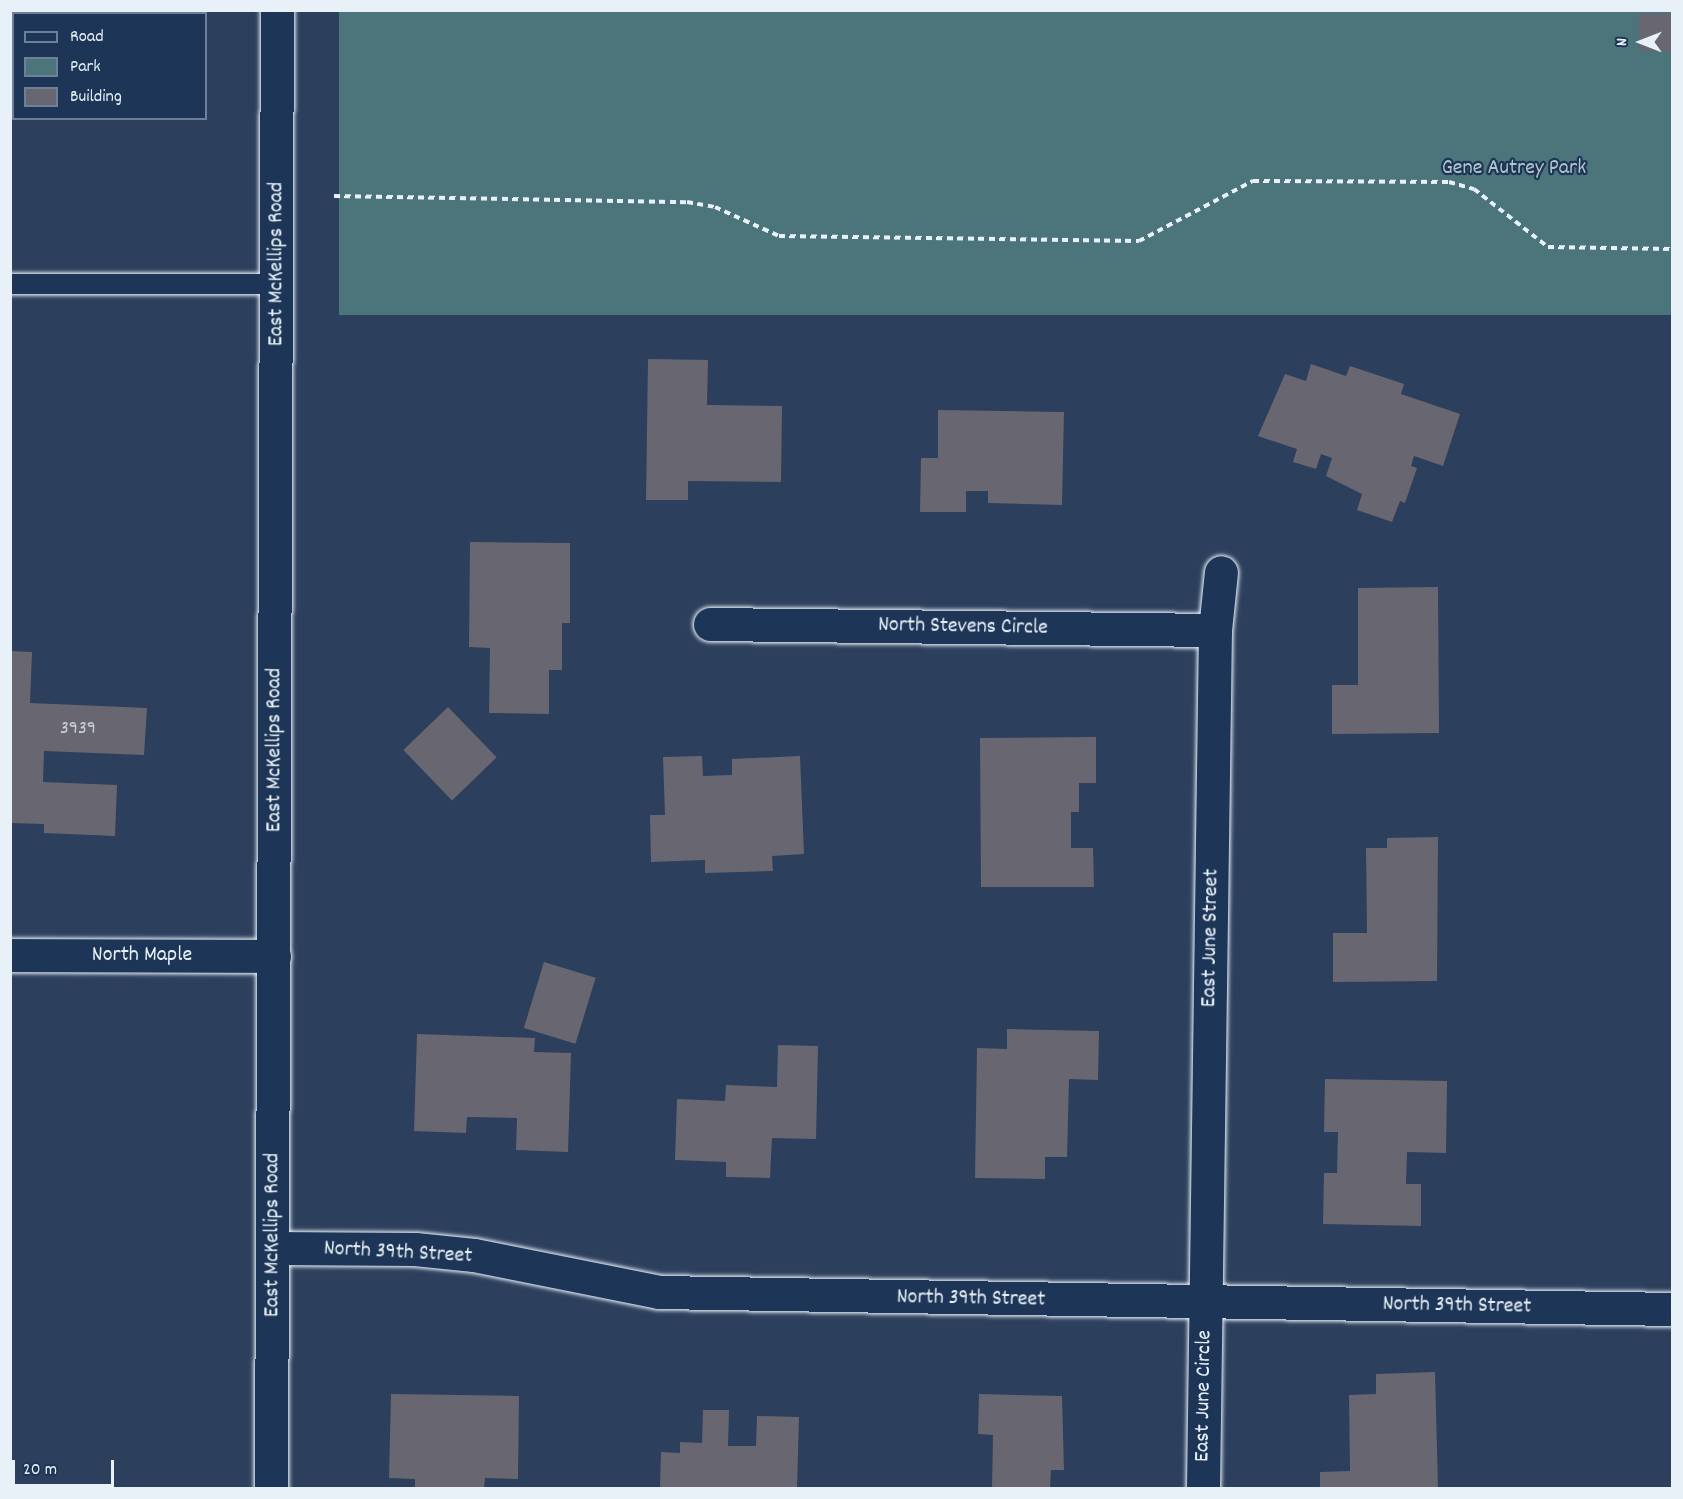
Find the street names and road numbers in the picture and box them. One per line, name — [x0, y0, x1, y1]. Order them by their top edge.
street label: East McKellips Road — [264, 182, 290, 346]
street label: North Stevens Circle — [878, 612, 1048, 642]
street label: East McKellips Road — [262, 668, 288, 832]
street label: East June Street — [1197, 869, 1225, 1007]
street label: North Maple — [92, 943, 192, 969]
street label: East McKellips Road — [260, 1153, 286, 1317]
street label: North 39th Street — [323, 1236, 473, 1270]
street label: North 39th Street — [896, 1285, 1046, 1313]
street label: North 39th Street — [1382, 1292, 1532, 1320]
street label: East June Circle — [1190, 1330, 1218, 1462]

